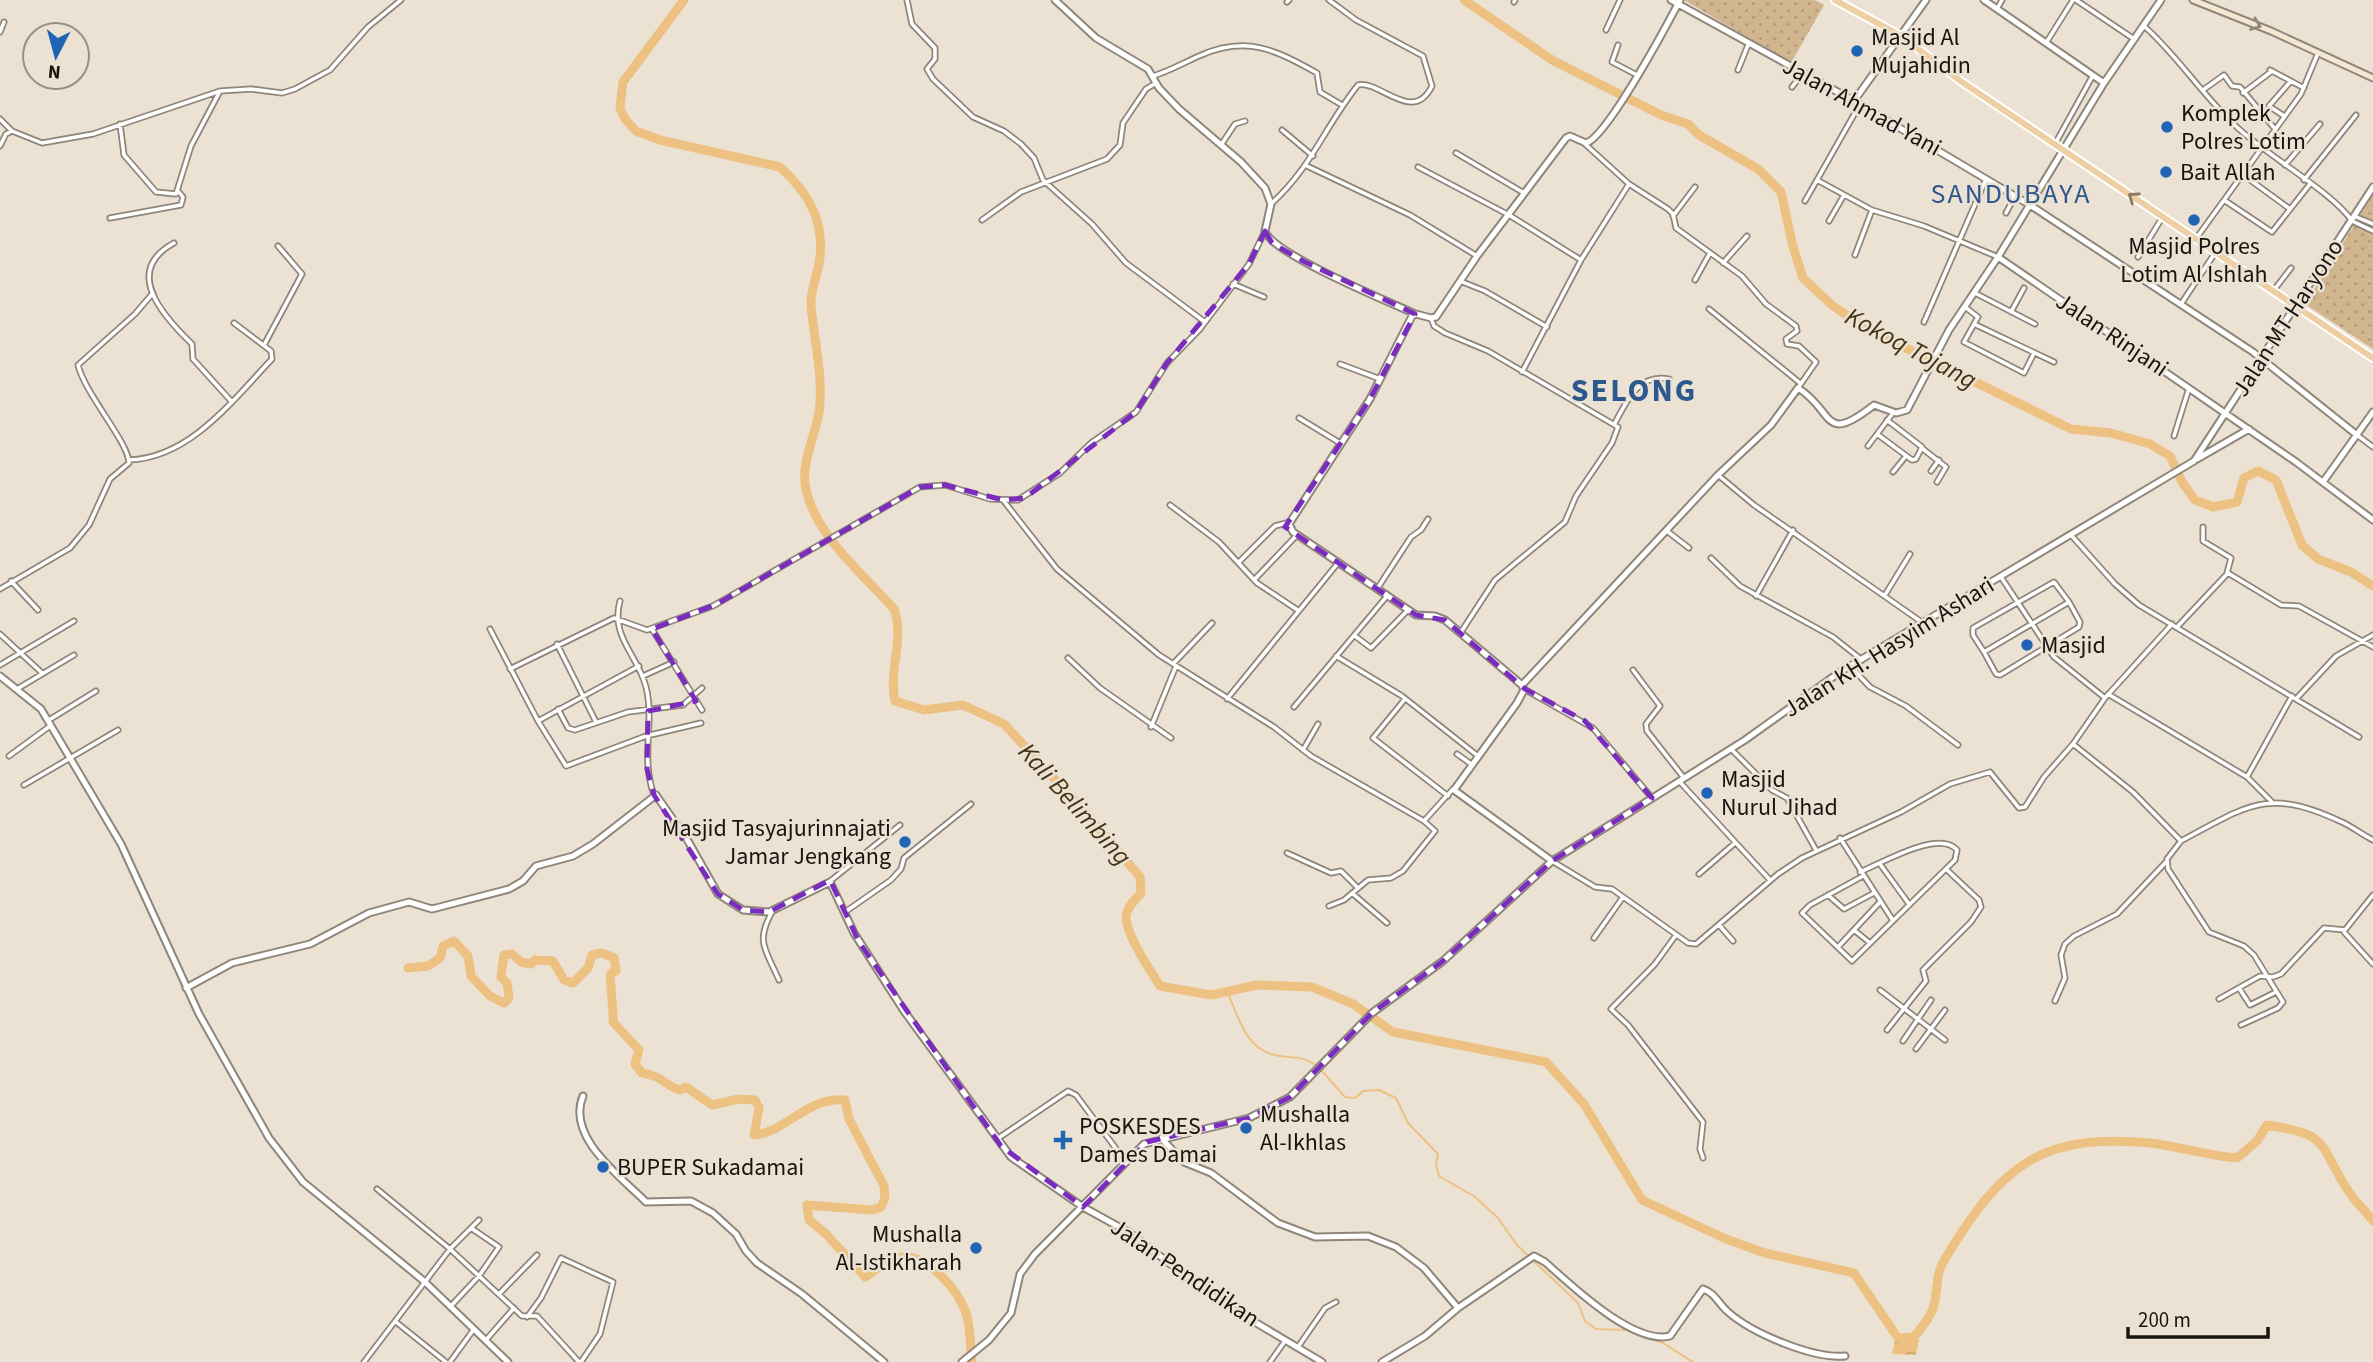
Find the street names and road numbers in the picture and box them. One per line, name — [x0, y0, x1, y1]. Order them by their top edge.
street label: Jalan Ahmad Yani — [1776, 49, 1948, 165]
street label: Jalan MT Haryono — [2224, 232, 2352, 404]
street label: Jalan Rinjani — [2049, 284, 2175, 386]
street label: Jalan KH. Hasyim Ashari — [1777, 568, 2001, 726]
street label: Jalan Pendidikan — [1103, 1210, 1267, 1336]

